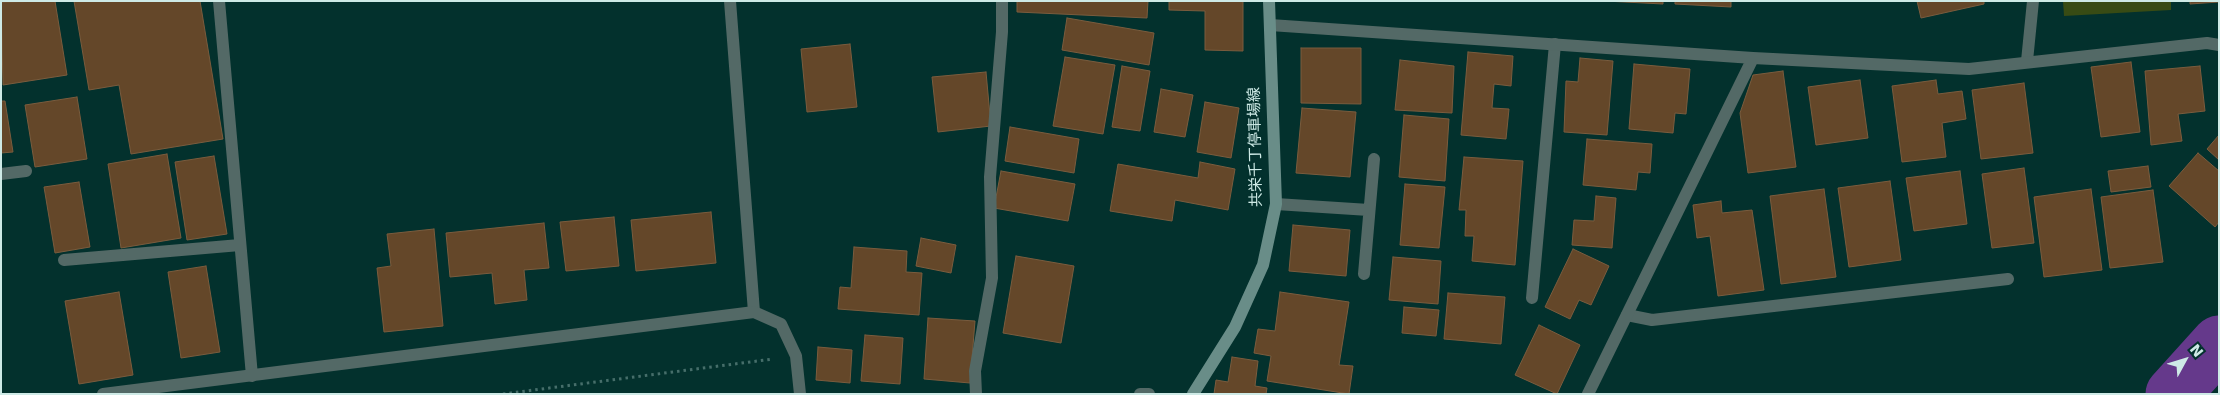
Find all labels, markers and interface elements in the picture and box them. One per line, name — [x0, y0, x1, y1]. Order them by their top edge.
street label: 共栄千丁停車場線 — [1246, 87, 1266, 207]
north arrow — [2160, 335, 2210, 385]
text: N — [2187, 341, 2207, 360]

